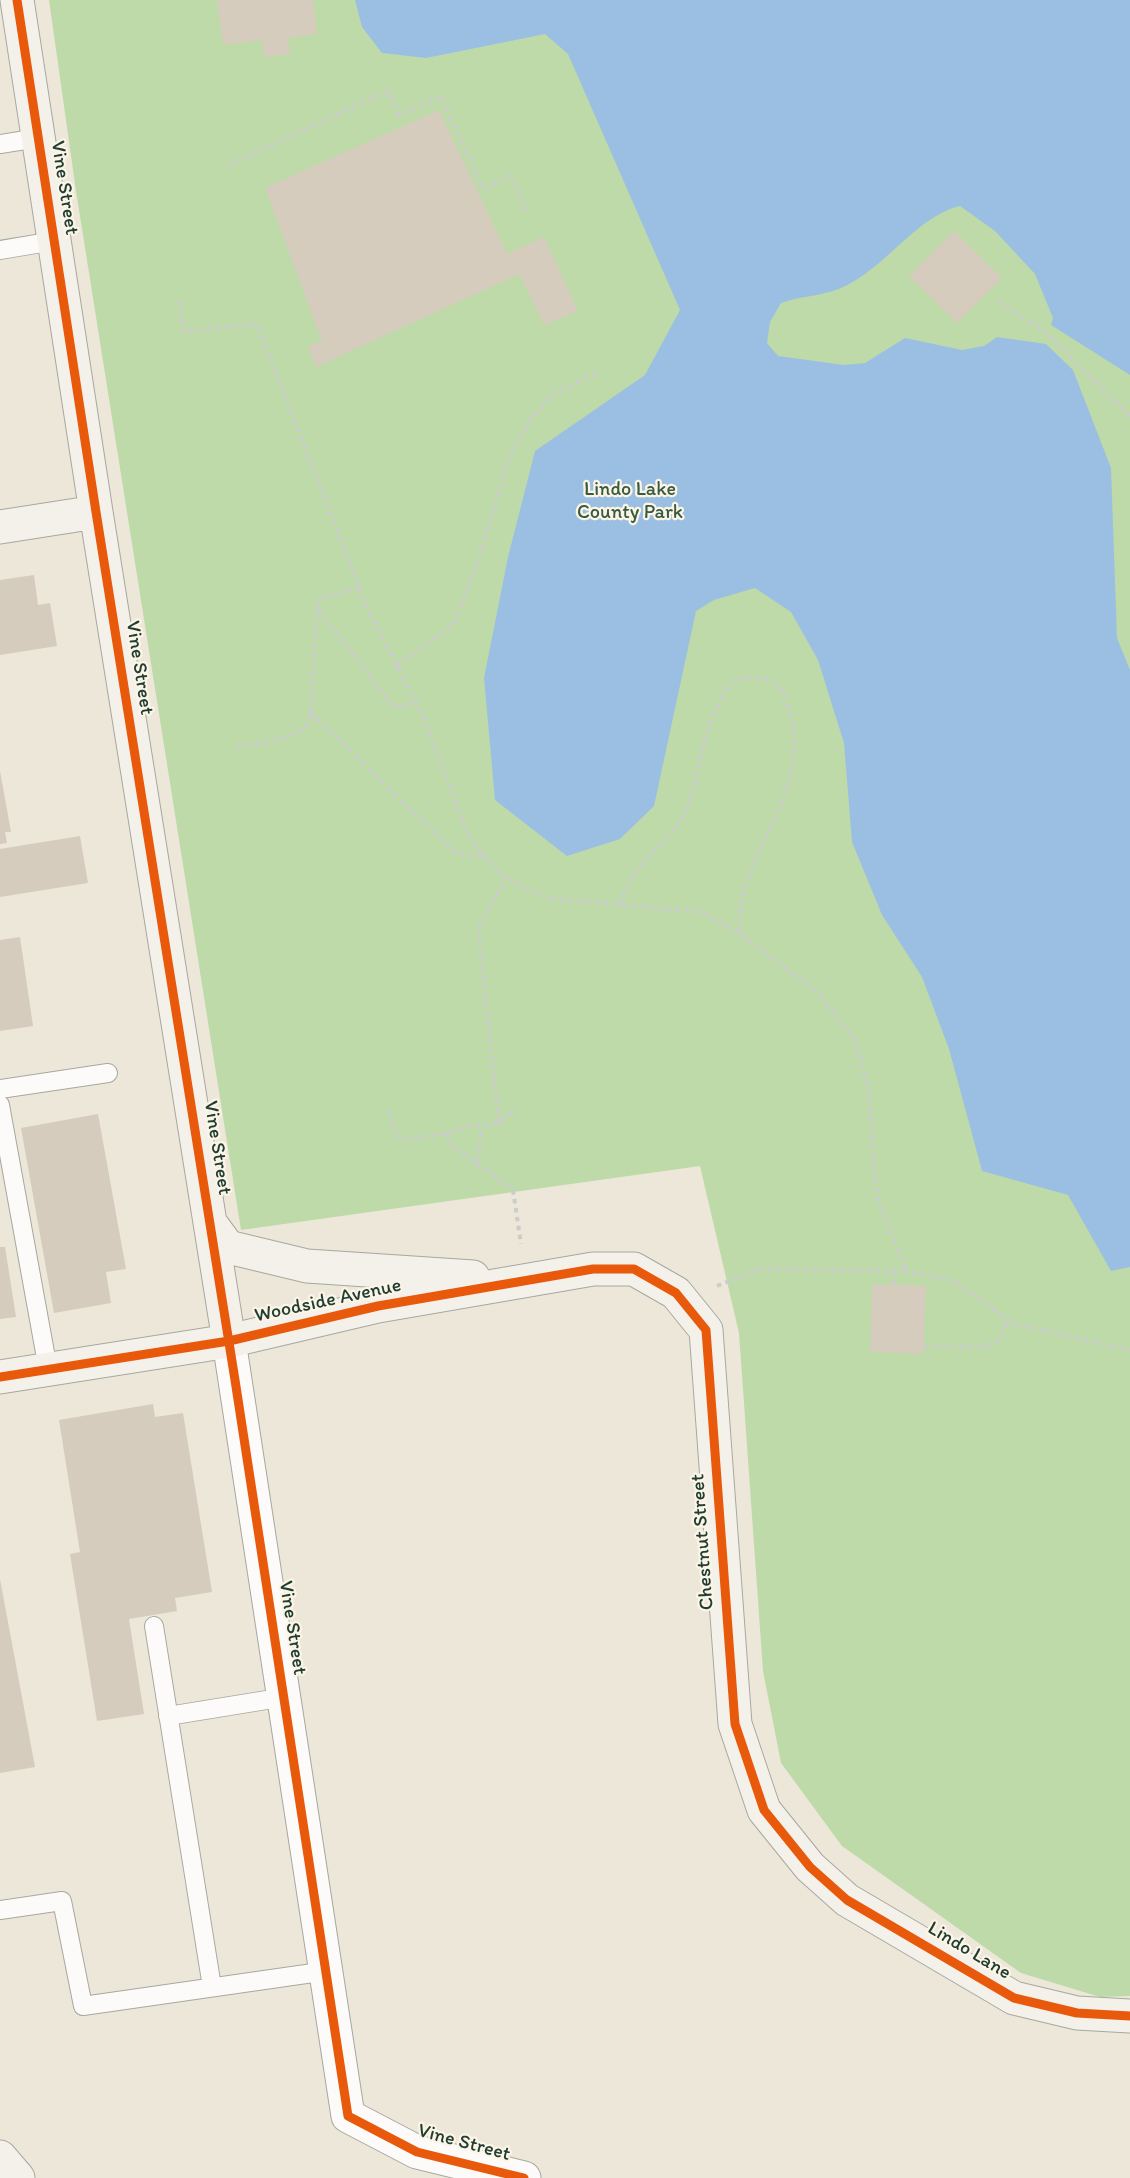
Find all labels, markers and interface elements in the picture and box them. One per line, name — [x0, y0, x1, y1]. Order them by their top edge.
street label: Vine Street — [45, 139, 83, 237]
park label: Lindo Lake County Park — [577, 478, 683, 525]
street label: Vine Street — [120, 619, 158, 717]
street label: Vine Street — [198, 1099, 236, 1197]
street label: Woodside Avenue — [252, 1274, 404, 1328]
street label: Chestnut Street — [686, 1473, 720, 1611]
street label: Vine Street — [273, 1579, 311, 1677]
street label: Lindo Lane — [923, 1917, 1015, 1985]
street label: Vine Street — [415, 2119, 513, 2167]

